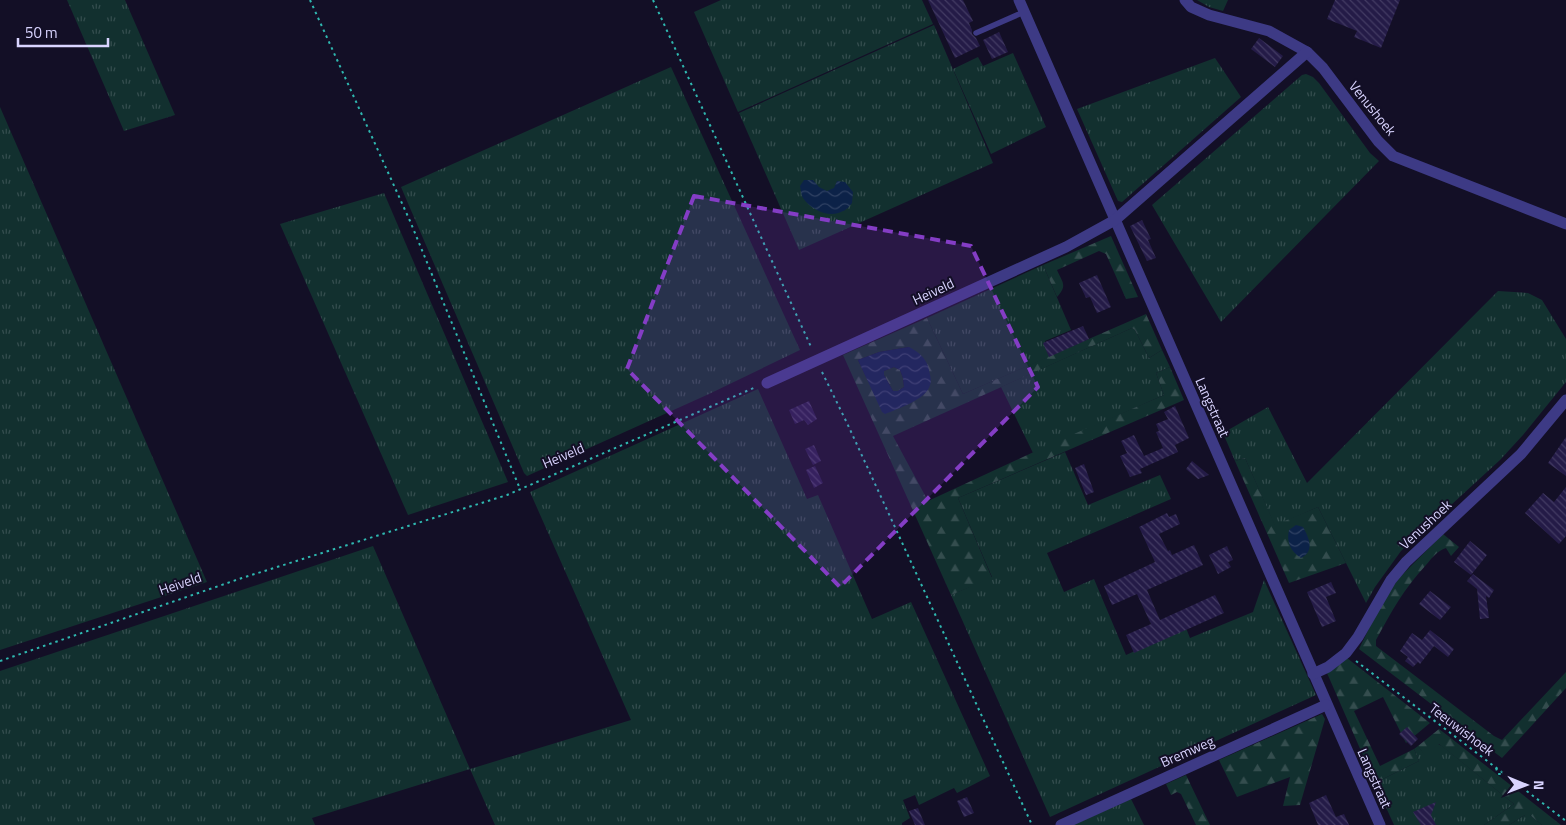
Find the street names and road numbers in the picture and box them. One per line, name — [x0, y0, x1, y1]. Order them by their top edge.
street label: Venushoek — [1344, 76, 1402, 140]
street label: Heiveld — [909, 272, 957, 310]
street label: Langstraat — [1190, 374, 1236, 440]
street label: Heiveld — [539, 437, 587, 473]
street label: Venushoek — [1394, 494, 1456, 554]
street label: Heiveld — [156, 566, 204, 600]
street label: Teeuwishoek — [1425, 698, 1499, 761]
street label: Bremweg — [1157, 730, 1217, 772]
street label: Langstraat — [1352, 745, 1398, 811]

